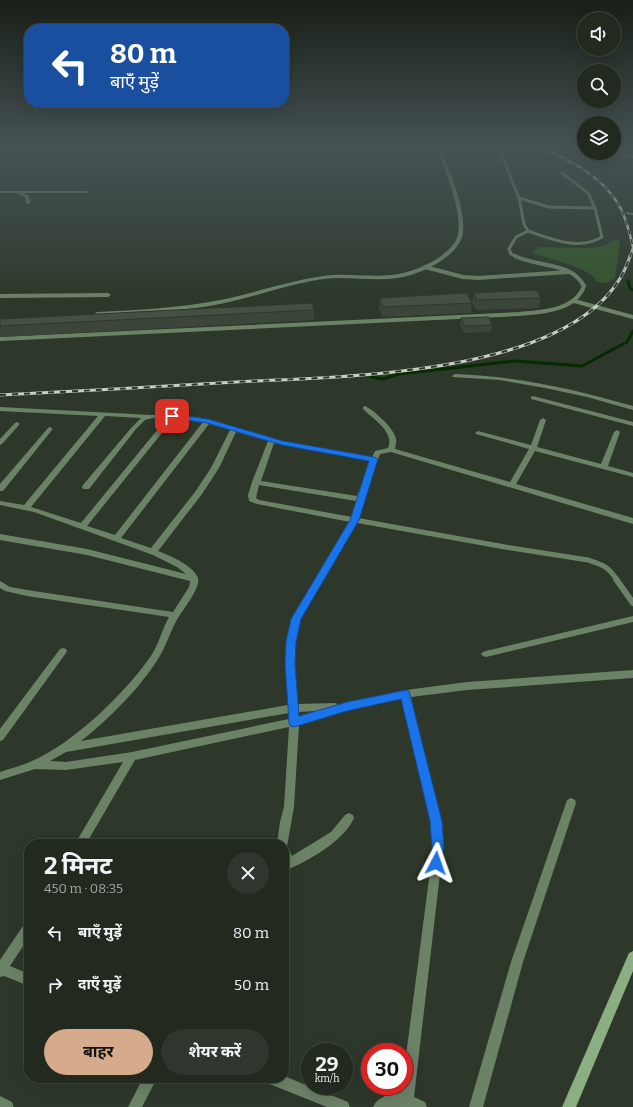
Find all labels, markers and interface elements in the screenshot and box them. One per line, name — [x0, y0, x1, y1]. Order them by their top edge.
map controls — [577, 12, 621, 160]
button: sound — [577, 12, 621, 56]
text: 80 m — [110, 37, 176, 70]
icon: left — [44, 40, 96, 92]
button: search — [577, 64, 621, 108]
text: बाएँ मुड़ें — [110, 71, 159, 93]
button: layers — [577, 116, 621, 160]
pin — [155, 399, 189, 433]
icon: arrive — [161, 405, 183, 427]
position arrow — [415, 842, 457, 884]
text: 2 मिनट — [44, 852, 112, 880]
button: close — [227, 852, 269, 894]
text: 450 m · 08:35 — [44, 881, 123, 896]
icon: left — [44, 922, 66, 944]
text: बाएँ मुड़ें — [78, 923, 122, 941]
text: 80 m — [233, 924, 269, 942]
icon: right — [44, 974, 66, 996]
text: दाएँ मुड़ें — [78, 975, 121, 993]
text: 50 m — [234, 976, 269, 994]
button: बाहर — [44, 1029, 153, 1075]
button: शेयर करें — [161, 1029, 269, 1075]
speed limit sign: 30 — [361, 1043, 413, 1095]
text: 29 — [315, 1052, 339, 1076]
text: km/h — [315, 1073, 339, 1085]

